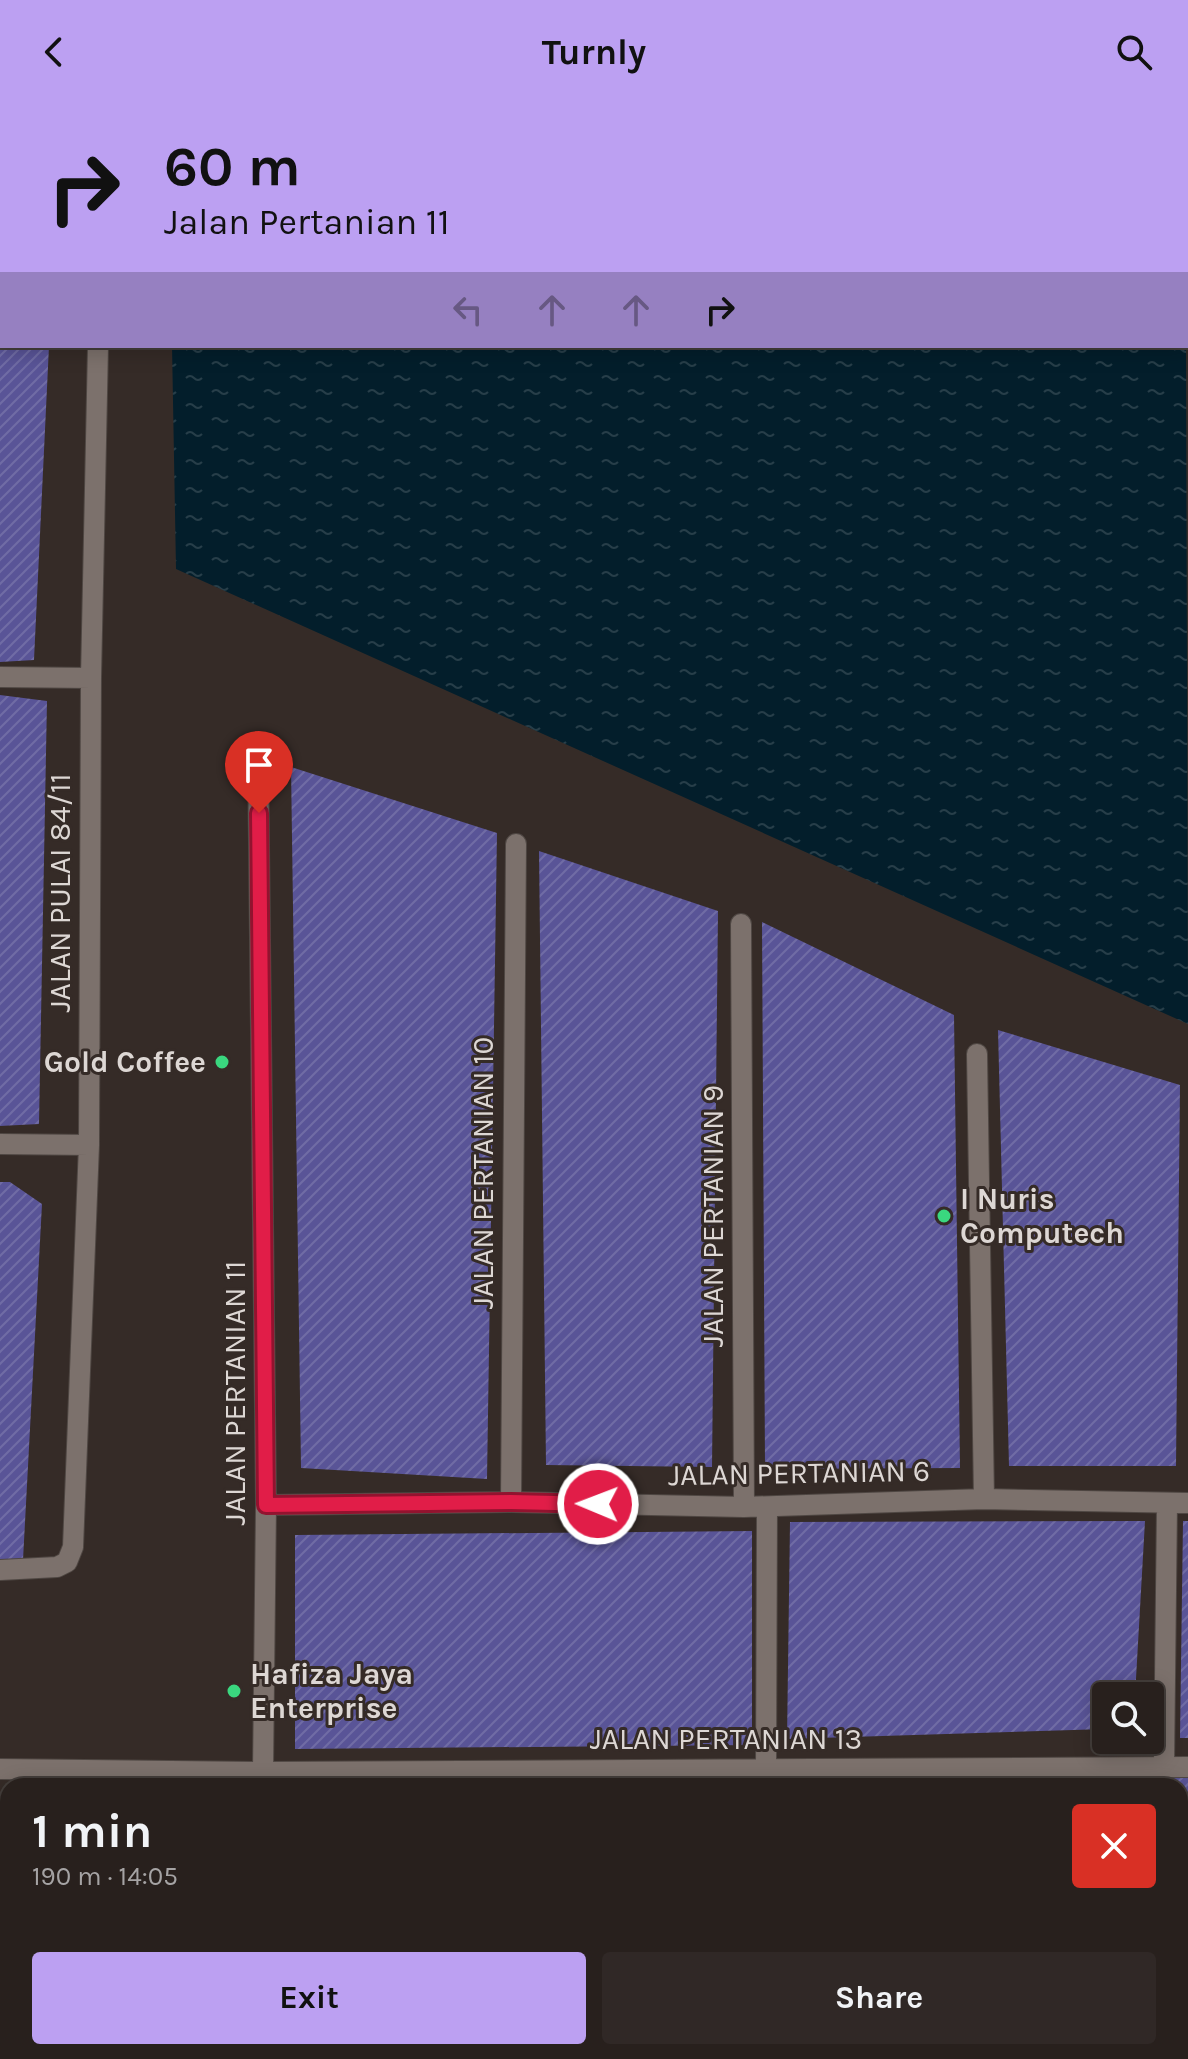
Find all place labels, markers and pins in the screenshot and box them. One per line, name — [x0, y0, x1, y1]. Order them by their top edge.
pin — [225, 731, 293, 813]
place label: Gold Coffee — [44, 1044, 206, 1080]
marker: Gold Coffee — [213, 1053, 231, 1071]
place label: I Nuris Computech — [960, 1181, 1124, 1251]
marker: I Nuris Computech — [935, 1207, 953, 1225]
place label: Hafiza Jaya Enterprise — [250, 1656, 413, 1726]
marker: Hafiza Jaya Enterprise — [225, 1682, 243, 1700]

